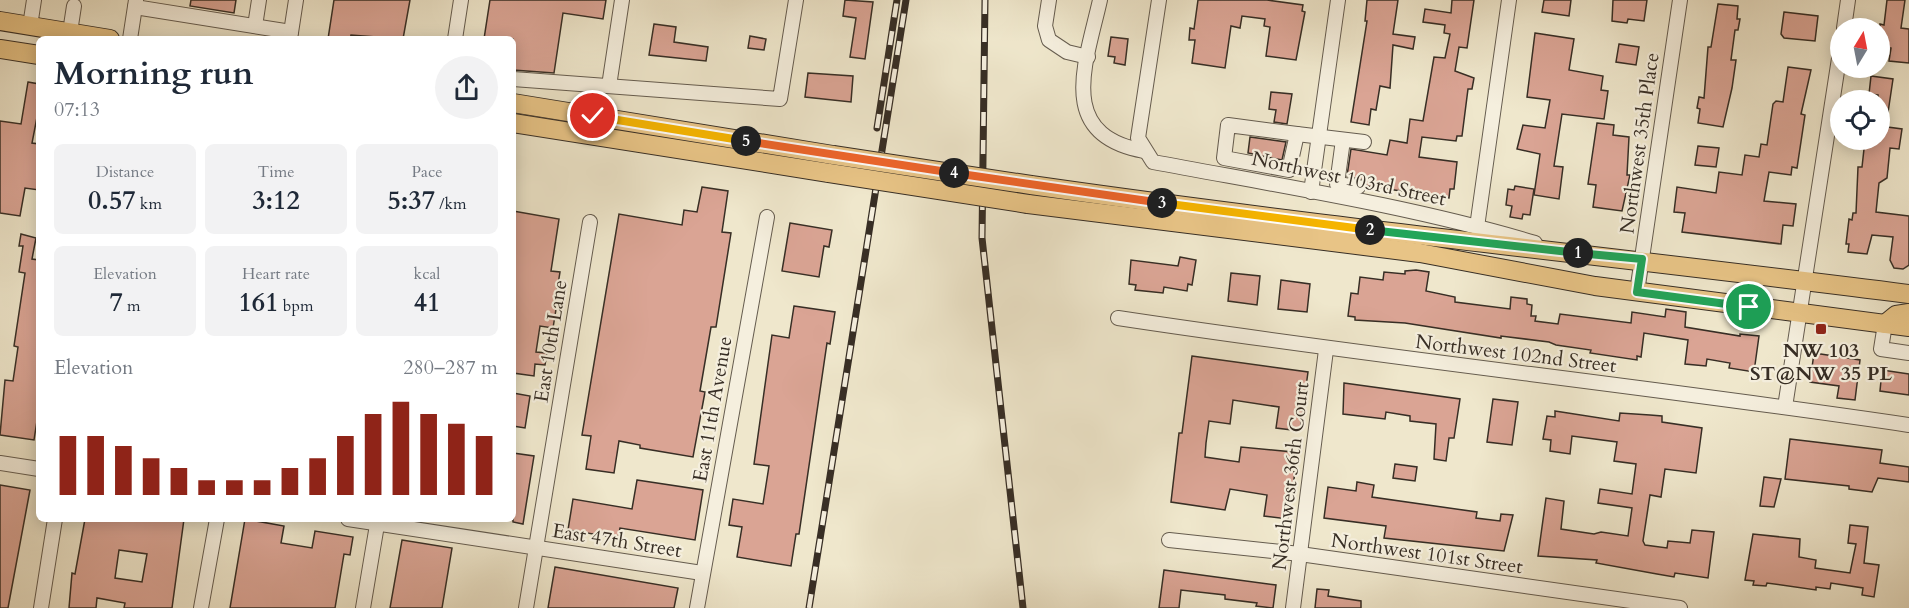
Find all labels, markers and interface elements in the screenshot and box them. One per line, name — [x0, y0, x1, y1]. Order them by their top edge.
north arrow — [1830, 18, 1890, 78]
map controls — [1830, 18, 1890, 150]
text: Morning run — [54, 51, 254, 96]
street label: Northwest 35th Place — [1613, 51, 1666, 235]
button: share — [435, 56, 498, 119]
pin — [567, 90, 618, 141]
button: locate — [1830, 90, 1890, 150]
text: 07:13 — [54, 96, 100, 123]
icon: check — [576, 99, 609, 132]
pin: 5 — [731, 126, 761, 156]
text: 5 — [742, 130, 750, 152]
street label: Northwest 103rd Street — [1249, 145, 1449, 212]
pin: 4 — [939, 158, 969, 188]
text: Distance — [96, 161, 154, 183]
text: Time — [257, 161, 295, 183]
text: Pace — [412, 161, 442, 183]
text: 4 — [950, 162, 958, 184]
text: 0.57 — [88, 183, 136, 218]
text: 3:12 — [252, 183, 300, 218]
text: 5:37 — [387, 183, 435, 218]
pin: 3 — [1147, 188, 1177, 218]
text: 3 — [1158, 192, 1166, 214]
text: km — [136, 193, 162, 215]
text: /km — [435, 193, 467, 215]
pin: 2 — [1355, 215, 1385, 245]
text: 2 — [1366, 219, 1374, 241]
pin: 1 — [1563, 238, 1593, 268]
text: 1 — [1574, 242, 1582, 264]
text: Elevation — [93, 263, 157, 285]
text: Heart rate — [242, 263, 310, 285]
text: kcal — [414, 263, 440, 285]
street label: East 10th Lane — [527, 278, 574, 404]
pin — [1723, 281, 1774, 332]
text: 7 — [109, 285, 123, 320]
text: 161 — [239, 285, 279, 320]
text: 41 — [414, 285, 440, 320]
icon: arrive — [1732, 290, 1765, 323]
text: m — [123, 295, 141, 317]
text: bpm — [279, 295, 313, 317]
marker: NW 103 ST@NW 35 PL — [1814, 322, 1828, 336]
street label: Northwest 102nd Street — [1414, 328, 1619, 379]
street label: East 11th Avenue — [686, 334, 739, 484]
place label: NW 103 ST@NW 35 PL — [1750, 337, 1892, 387]
text: Elevation — [54, 354, 133, 381]
text: 280–287 m — [403, 354, 498, 381]
street label: Northwest 36th Court — [1266, 380, 1316, 572]
street label: East 47th Street — [550, 517, 684, 564]
street label: Northwest 101st Street — [1329, 527, 1525, 580]

